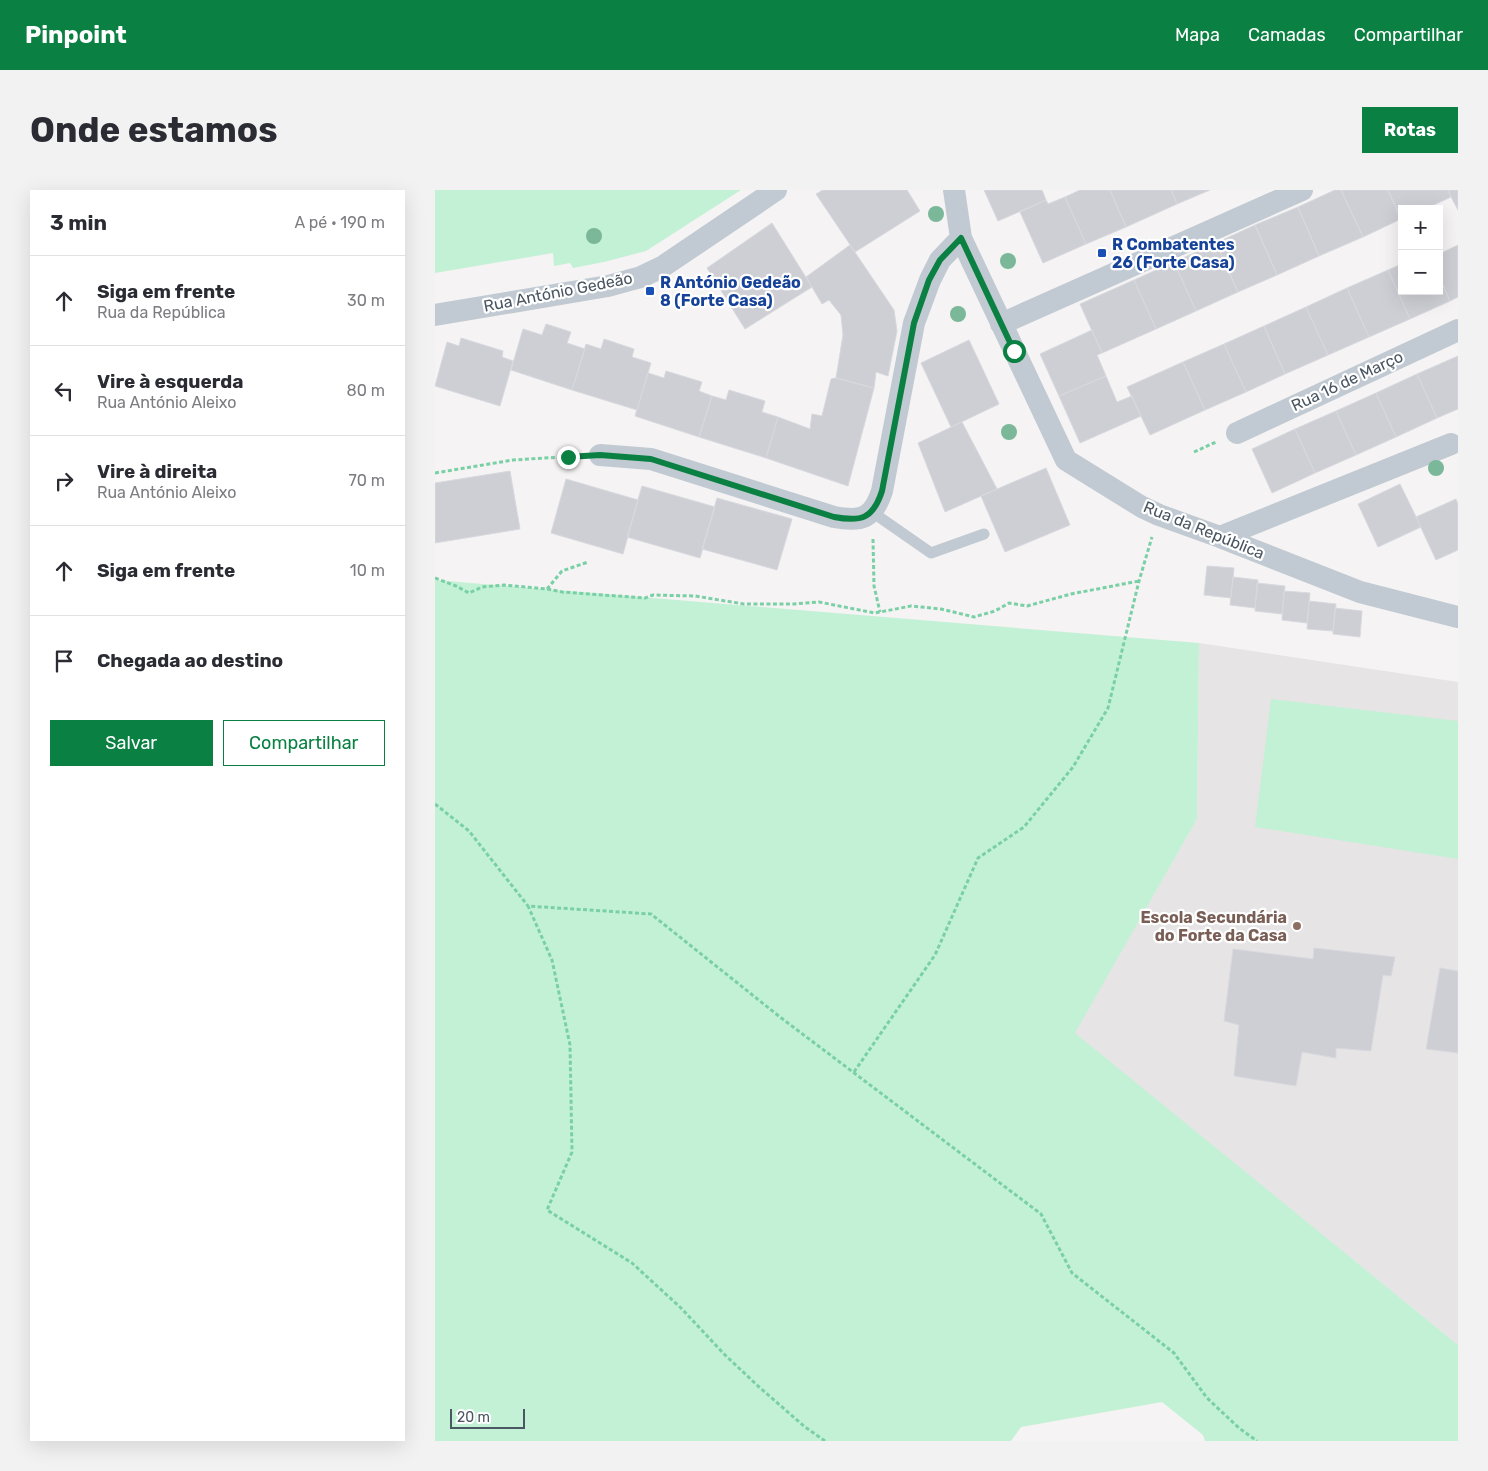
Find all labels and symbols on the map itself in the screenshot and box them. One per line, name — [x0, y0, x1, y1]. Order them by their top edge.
place label: R Combatentes 26 (Forte Casa) — [1112, 235, 1235, 272]
marker: R Combatentes 26 (Forte Casa) — [1096, 247, 1108, 259]
street label: Rua António Gedeão — [482, 268, 634, 316]
place label: R António Gedeão 8 (Forte Casa) — [660, 273, 801, 310]
marker: R António Gedeão 8 (Forte Casa) — [644, 285, 656, 297]
route start — [1003, 340, 1026, 363]
street label: Rua 16 de Março — [1288, 347, 1406, 415]
route end — [557, 446, 580, 469]
street label: Rua da República — [1141, 497, 1267, 563]
place label: Escola Secundária do Forte da Casa — [1140, 908, 1287, 945]
marker: Escola Secundária do Forte da Casa — [1291, 920, 1303, 932]
scale bar — [450, 1406, 525, 1429]

